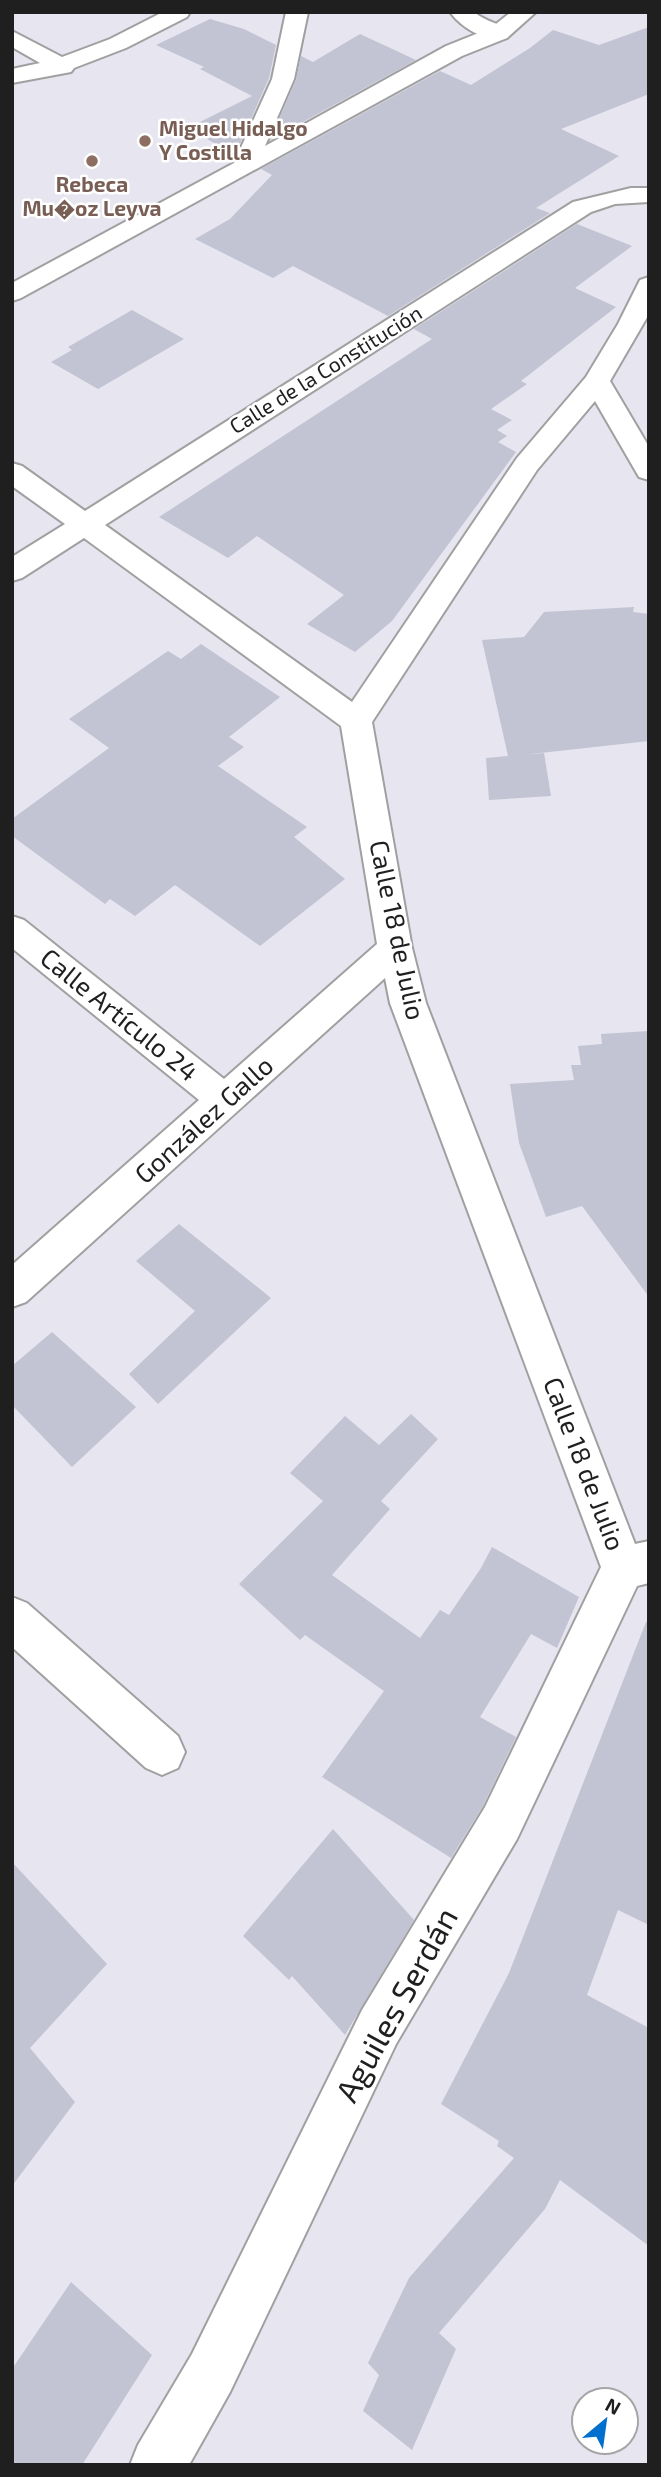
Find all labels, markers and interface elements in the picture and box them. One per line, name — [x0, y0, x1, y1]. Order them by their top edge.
place label: Miguel Hidalgo Y Costilla — [159, 115, 308, 164]
marker: Miguel Hidalgo Y Costilla — [137, 133, 153, 149]
marker: Rebeca Mu�oz Leyva — [84, 153, 100, 169]
place label: Rebeca Mu�oz Leyva — [22, 171, 162, 221]
street label: Calle de la Constitución — [224, 299, 426, 438]
street label: Calle 18 de Julio — [364, 837, 433, 1022]
street label: Calle Artículo 24 — [35, 941, 205, 1087]
street label: González Gallo — [127, 1049, 279, 1189]
street label: Calle 18 de Julio — [538, 1372, 633, 1554]
street label: Aguiles Serdán — [326, 1900, 464, 2108]
north arrow — [570, 2386, 640, 2456]
text: N — [602, 2392, 625, 2419]

